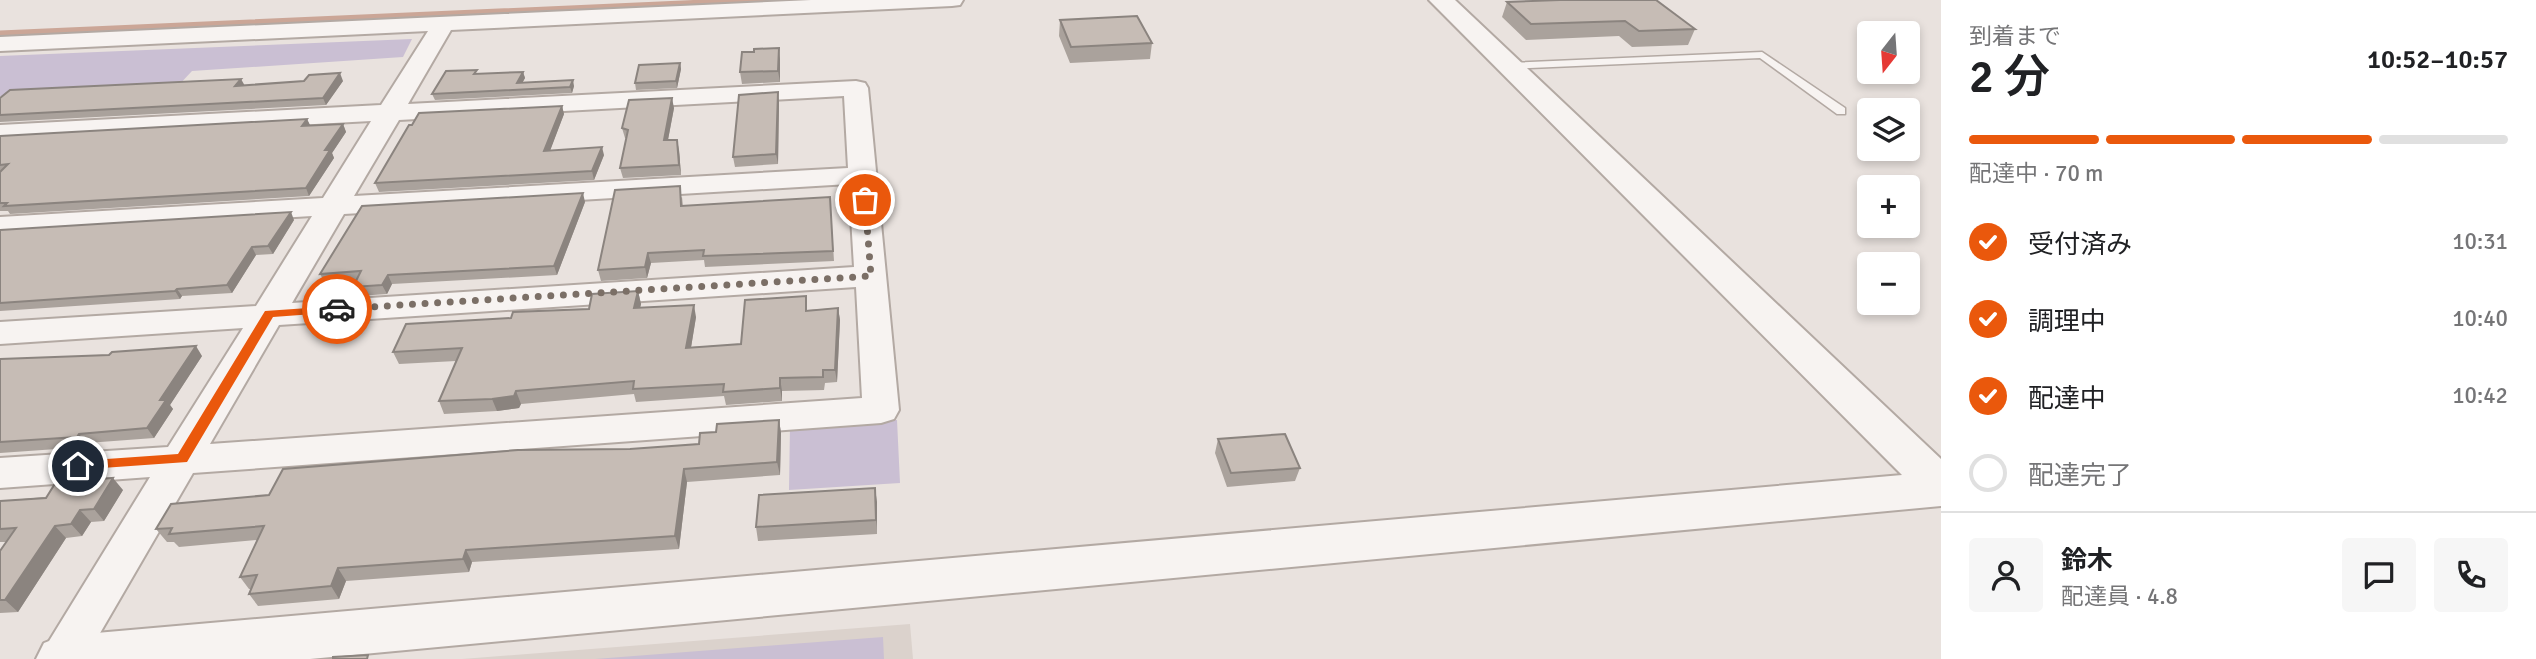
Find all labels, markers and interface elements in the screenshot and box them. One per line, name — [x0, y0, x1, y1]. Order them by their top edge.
north arrow — [1857, 21, 1920, 84]
map controls — [1857, 21, 1920, 315]
text: 到着まで — [1969, 22, 2061, 51]
text: 10:52–10:57 — [2367, 44, 2508, 76]
text: 2 分 — [1969, 49, 2050, 105]
button: layers — [1857, 98, 1920, 161]
text: 配達中 · 70 m — [1969, 159, 2103, 188]
pin — [835, 170, 895, 230]
button: + — [1857, 175, 1920, 238]
icon: bag — [846, 181, 884, 219]
icon: check — [1969, 223, 2007, 261]
text: 10:31 — [2452, 227, 2508, 256]
text: 受付済み — [2028, 229, 2132, 261]
button: − — [1857, 252, 1920, 315]
courier — [302, 274, 372, 344]
icon: car — [318, 290, 356, 328]
icon: check — [1969, 300, 2007, 338]
text: 10:40 — [2452, 304, 2508, 333]
text: 調理中 — [2028, 306, 2106, 338]
icon: check — [1969, 377, 2007, 415]
text: 10:42 — [2452, 381, 2508, 410]
text: 配達中 — [2028, 383, 2106, 415]
pin — [48, 436, 108, 496]
icon: home — [59, 447, 97, 485]
text: 配達完了 — [2028, 460, 2132, 492]
button: person — [1969, 538, 2043, 612]
button: chat — [2342, 538, 2416, 612]
button: phone — [2434, 538, 2508, 612]
text: 鈴木 — [2061, 545, 2113, 577]
text: 配達員 · 4.8 — [2061, 582, 2178, 611]

